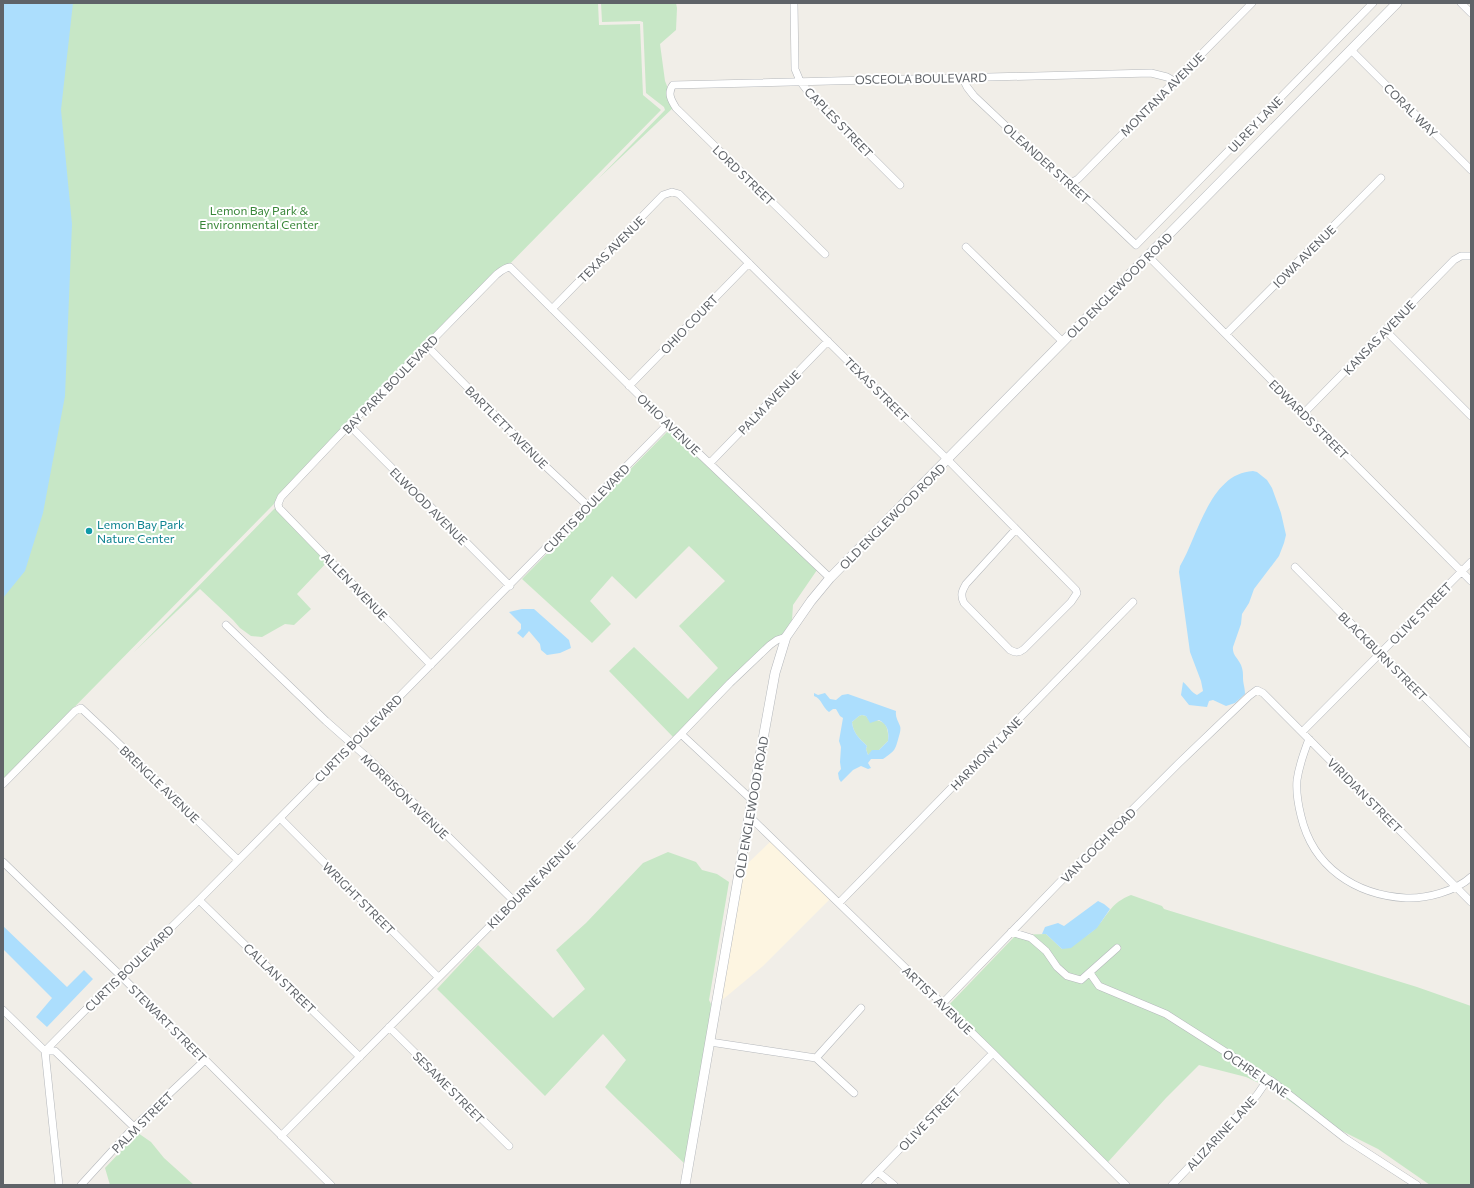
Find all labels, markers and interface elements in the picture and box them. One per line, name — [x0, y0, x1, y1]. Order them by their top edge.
street label: MONTANA AVENUE — [1117, 49, 1207, 139]
street label: OSCEOLA BOULEVARD — [855, 70, 987, 86]
street label: CORAL WAY — [1381, 80, 1441, 140]
street label: CAPLES STREET — [802, 84, 876, 160]
street label: ULREY LANE — [1225, 93, 1285, 155]
street label: OLEANDER STREET — [1001, 120, 1094, 206]
street label: LORD STREET — [710, 142, 778, 208]
park label: Lemon Bay Park & Environmental Center — [199, 203, 319, 231]
street label: TEXAS AVENUE — [575, 213, 647, 285]
street label: IOWA AVENUE — [1270, 222, 1338, 290]
street label: OLD ENGLEWOOD ROAD — [1063, 229, 1175, 341]
street label: OHIO COURT — [657, 291, 721, 356]
street label: KANSAS AVENUE — [1340, 297, 1418, 377]
street label: BAY PARK BOULEVARD — [339, 332, 441, 436]
street label: TEXAS STREET — [842, 354, 912, 424]
street label: PALM AVENUE — [735, 367, 803, 437]
street label: EDWARDS STREET — [1267, 377, 1352, 462]
street label: BARTLETT AVENUE — [463, 383, 551, 471]
street label: OHIO AVENUE — [635, 390, 703, 458]
street label: OLD ENGLEWOOD ROAD — [836, 460, 948, 572]
street label: CURTIS BOULEVARD — [540, 461, 632, 555]
street label: ELWOOD AVENUE — [387, 464, 471, 548]
place label: Lemon Bay Park Nature Center — [97, 517, 185, 545]
marker: Lemon Bay Park Nature Center — [84, 526, 94, 536]
street label: ALLEN AVENUE — [319, 549, 391, 623]
street label: OLIVE STREET — [1386, 579, 1454, 647]
street label: BLACKBURN STREET — [1336, 609, 1430, 703]
street label: CURTIS BOULEVARD — [311, 691, 405, 785]
street label: HARMONY LANE — [947, 713, 1025, 793]
street label: OLD ENGLEWOOD ROAD — [732, 735, 770, 879]
street label: BRENGLE AVENUE — [117, 743, 203, 825]
street label: MORRISON AVENUE — [358, 751, 452, 841]
street label: VIRIDIAN STREET — [1325, 755, 1405, 835]
street label: VAN GOGH ROAD — [1058, 805, 1138, 885]
street label: KILBOURNE AVENUE — [484, 837, 578, 931]
street label: WRIGHT STREET — [320, 859, 398, 937]
street label: CURTIS BOULEVARD — [82, 922, 176, 1014]
street label: CALLAN STREET — [241, 940, 319, 1016]
street label: ARTIST AVENUE — [900, 963, 976, 1037]
street label: STEWART STREET — [126, 981, 210, 1065]
street label: OCHRE LANE — [1221, 1046, 1291, 1100]
street label: SESAME STREET — [410, 1048, 488, 1126]
street label: OLIVE STREET — [895, 1084, 963, 1153]
street label: PALM STREET — [109, 1088, 176, 1155]
street label: ALIZARINE LANE — [1183, 1093, 1259, 1173]

